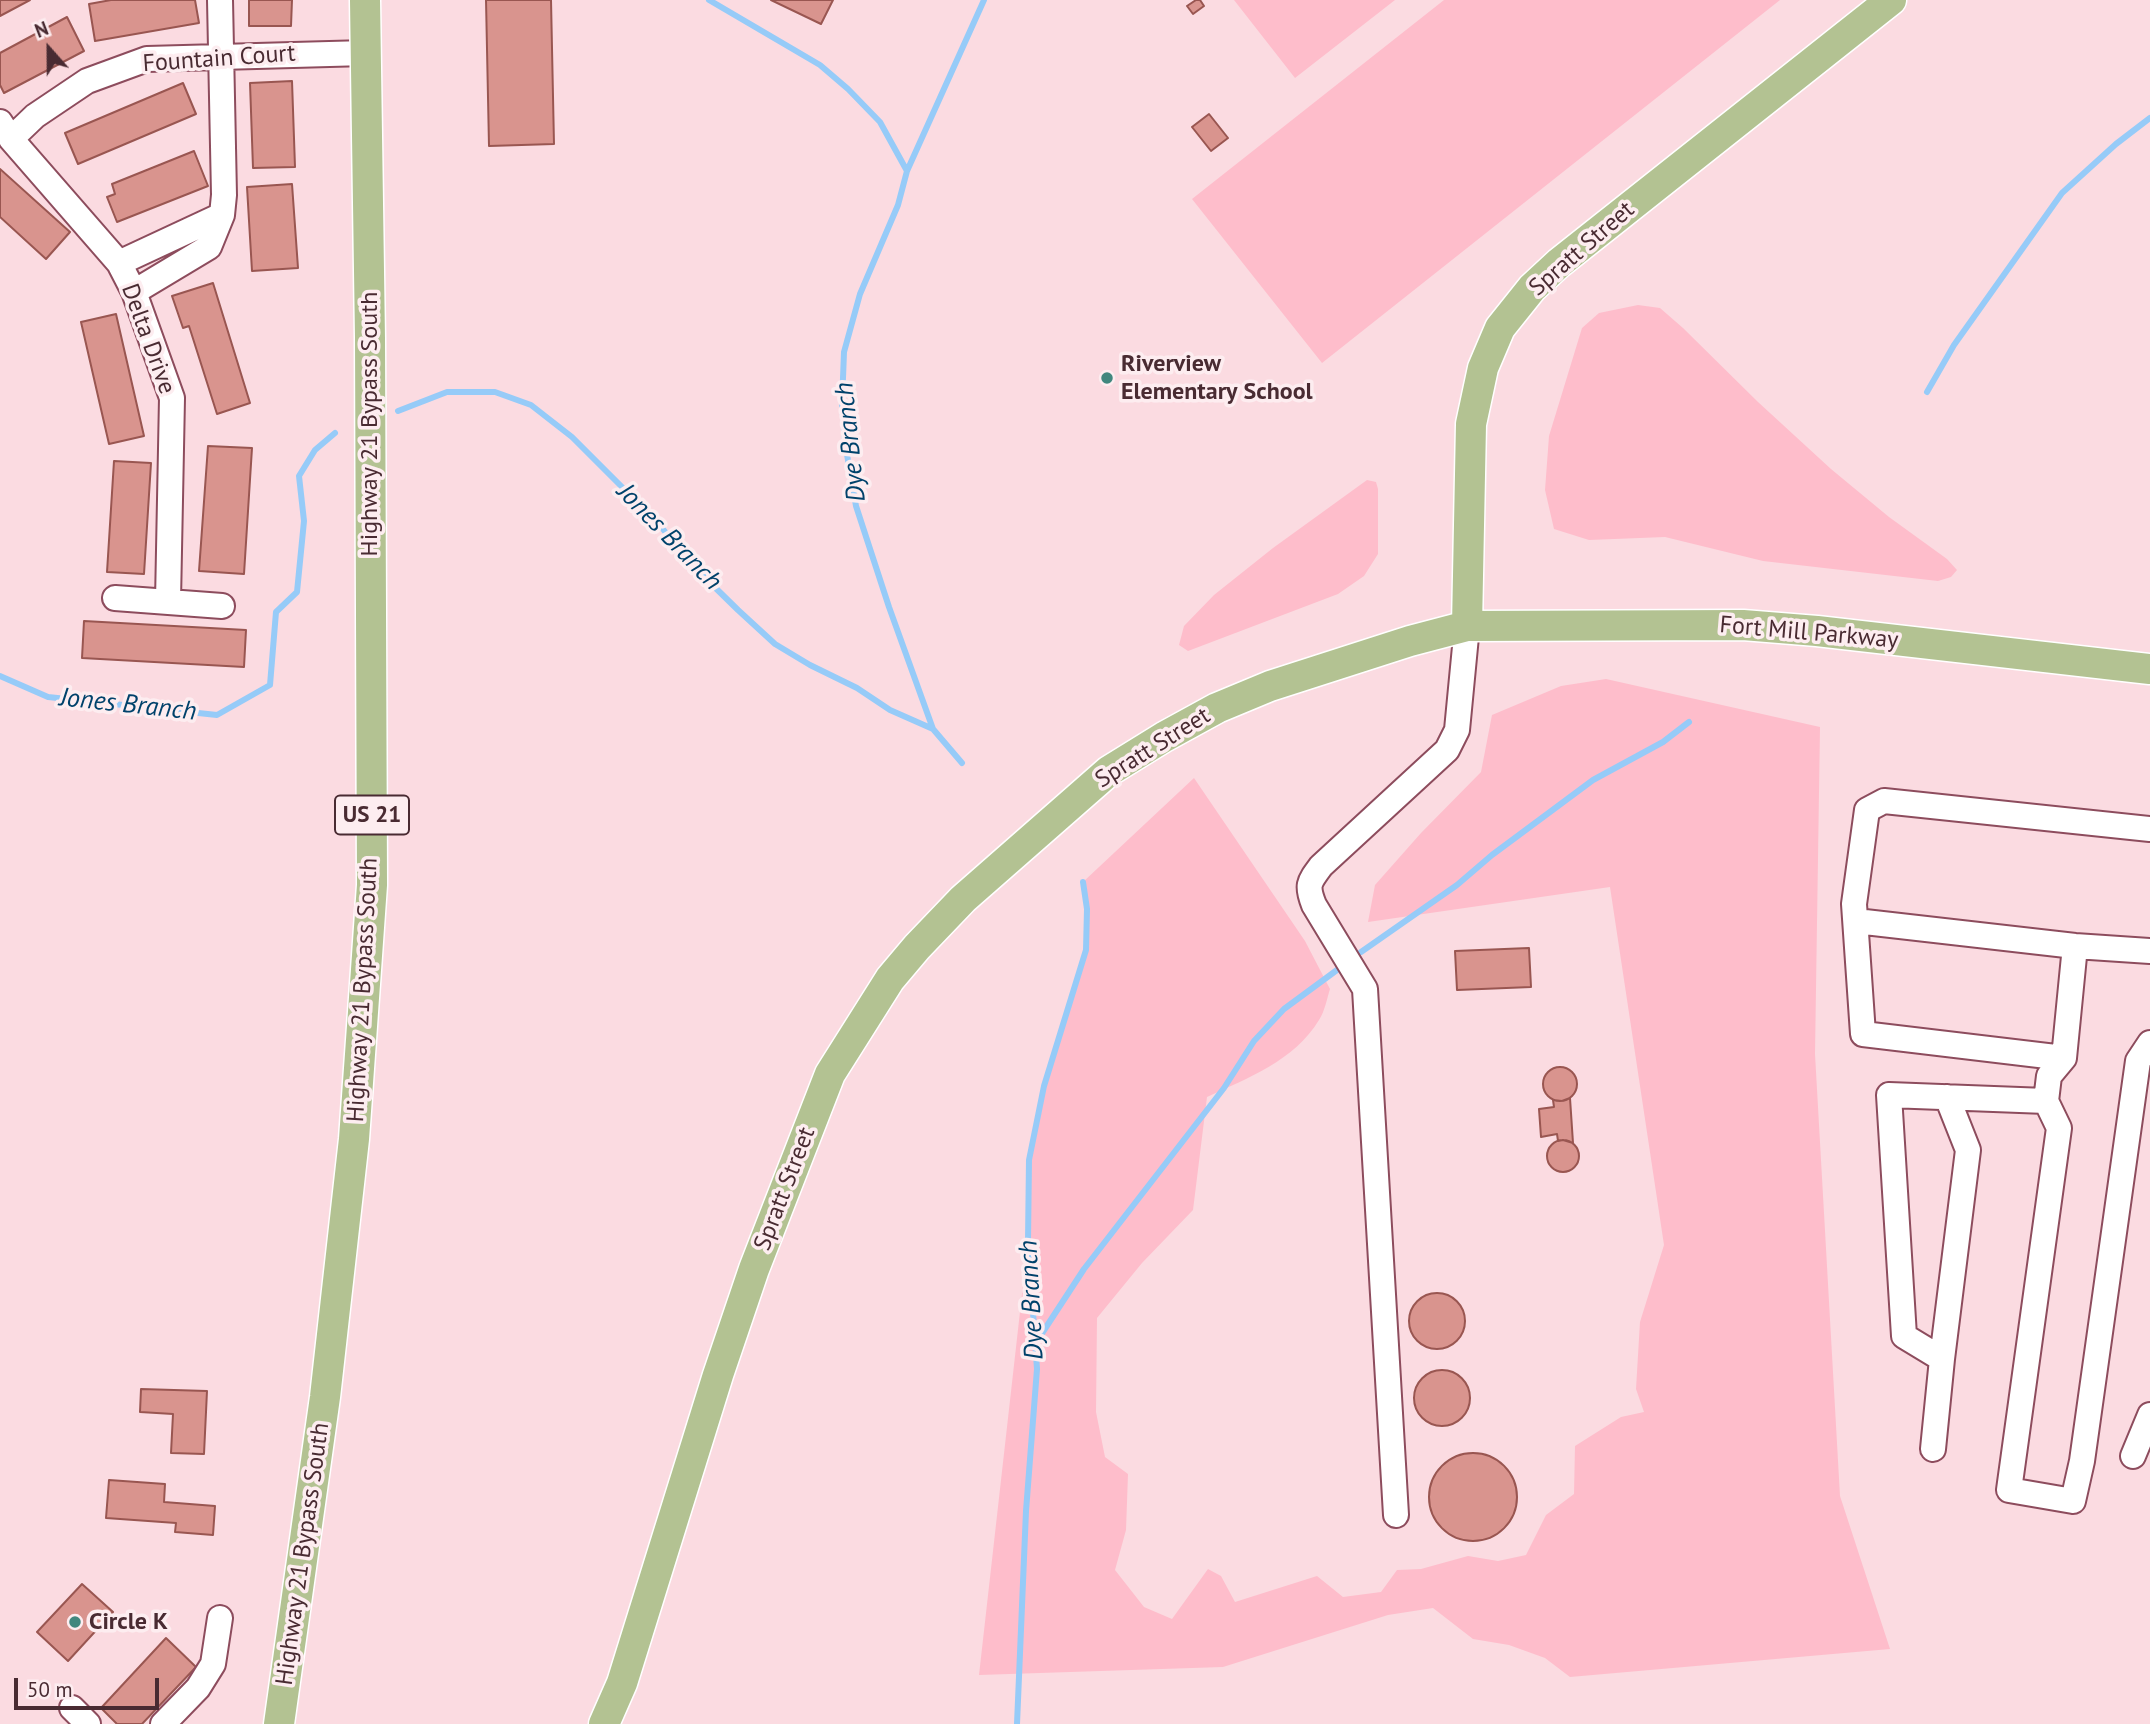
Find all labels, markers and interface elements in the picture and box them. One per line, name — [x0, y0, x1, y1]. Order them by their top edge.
north arrow — [14, 14, 84, 84]
text: N — [31, 16, 52, 43]
street label: Fountain Court — [142, 39, 296, 79]
street label: Spratt Street — [1524, 196, 1640, 302]
street label: Delta Drive — [115, 280, 181, 398]
street label: Highway 21 Bypass South — [356, 292, 384, 556]
place label: Riverview Elementary School — [1121, 350, 1313, 406]
marker: Riverview Elementary School — [1099, 370, 1115, 386]
water label: Dye Branch — [829, 381, 873, 503]
water label: Jones Branch — [610, 477, 728, 597]
street label: Fort Mill Parkway — [1718, 611, 1900, 655]
water label: Jones Branch — [58, 682, 198, 728]
street label: Spratt Street — [1090, 701, 1216, 795]
road number: US 21 — [335, 796, 409, 834]
street label: Highway 21 Bypass South — [342, 857, 384, 1123]
street label: Spratt Street — [748, 1123, 822, 1255]
water label: Dye Branch — [1013, 1239, 1051, 1361]
street label: Highway 21 Bypass South — [270, 1421, 336, 1687]
place label: Circle K — [89, 1608, 168, 1636]
marker: Circle K — [67, 1614, 83, 1630]
scale bar — [18, 1664, 163, 1708]
text: 50 m — [27, 1676, 73, 1703]

